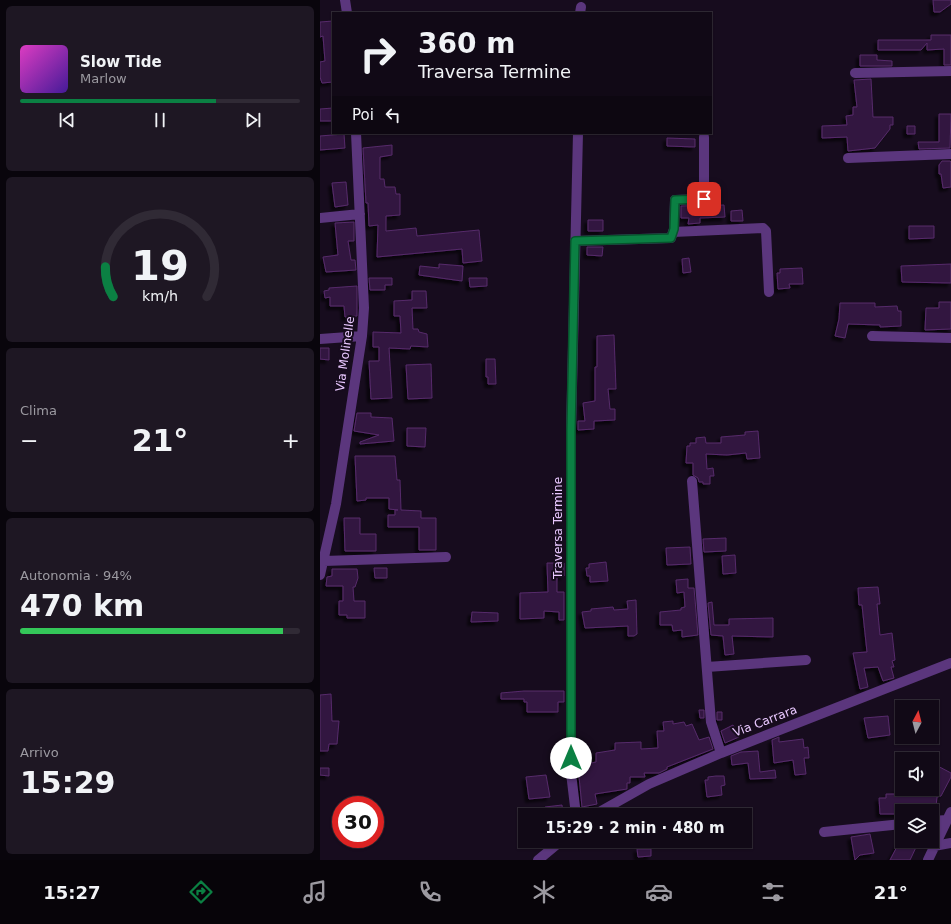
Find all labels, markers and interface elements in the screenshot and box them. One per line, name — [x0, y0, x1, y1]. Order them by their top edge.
text: 360 m — [418, 27, 515, 60]
icon: right — [352, 28, 404, 80]
text: Slow Tide — [80, 53, 162, 71]
text: Traversa Termine — [418, 61, 571, 82]
text: Marlow — [80, 71, 127, 86]
icon: left — [382, 104, 404, 126]
text: Poi — [352, 106, 374, 124]
icon: previous — [56, 109, 78, 131]
icon: pause — [149, 109, 171, 131]
icon: next — [242, 109, 264, 131]
pin — [687, 182, 721, 216]
icon: arrive — [693, 188, 715, 210]
text: 19 — [131, 241, 189, 290]
text: km/h — [142, 288, 178, 304]
street label: Via Molinelle — [333, 315, 357, 393]
text: Clima — [20, 403, 57, 418]
text: 21° — [132, 423, 188, 458]
text: − — [20, 428, 38, 453]
text: + — [282, 428, 300, 453]
street label: Traversa Termine — [551, 477, 565, 580]
text: Autonomia · 94% — [20, 568, 132, 583]
text: 470 km — [20, 588, 144, 623]
north arrow — [895, 700, 939, 744]
map controls — [895, 700, 939, 848]
street label: Via Carrara — [731, 702, 799, 740]
position arrow — [550, 737, 592, 779]
text: Arrivo — [20, 745, 59, 760]
button: sound — [895, 752, 939, 796]
text: 15:29 — [20, 765, 116, 800]
speed limit sign: 30 — [332, 796, 384, 848]
button: layers — [895, 804, 939, 848]
text: 15:29 · 2 min · 480 m — [545, 819, 725, 837]
icon: directions — [187, 878, 215, 906]
icon: music — [301, 878, 329, 906]
icon: phone — [416, 878, 444, 906]
icon: climate — [530, 878, 558, 906]
icon: car — [645, 878, 673, 906]
icon: filters — [759, 878, 787, 906]
text: 15:27 — [43, 882, 101, 903]
text: 21° — [874, 882, 908, 903]

